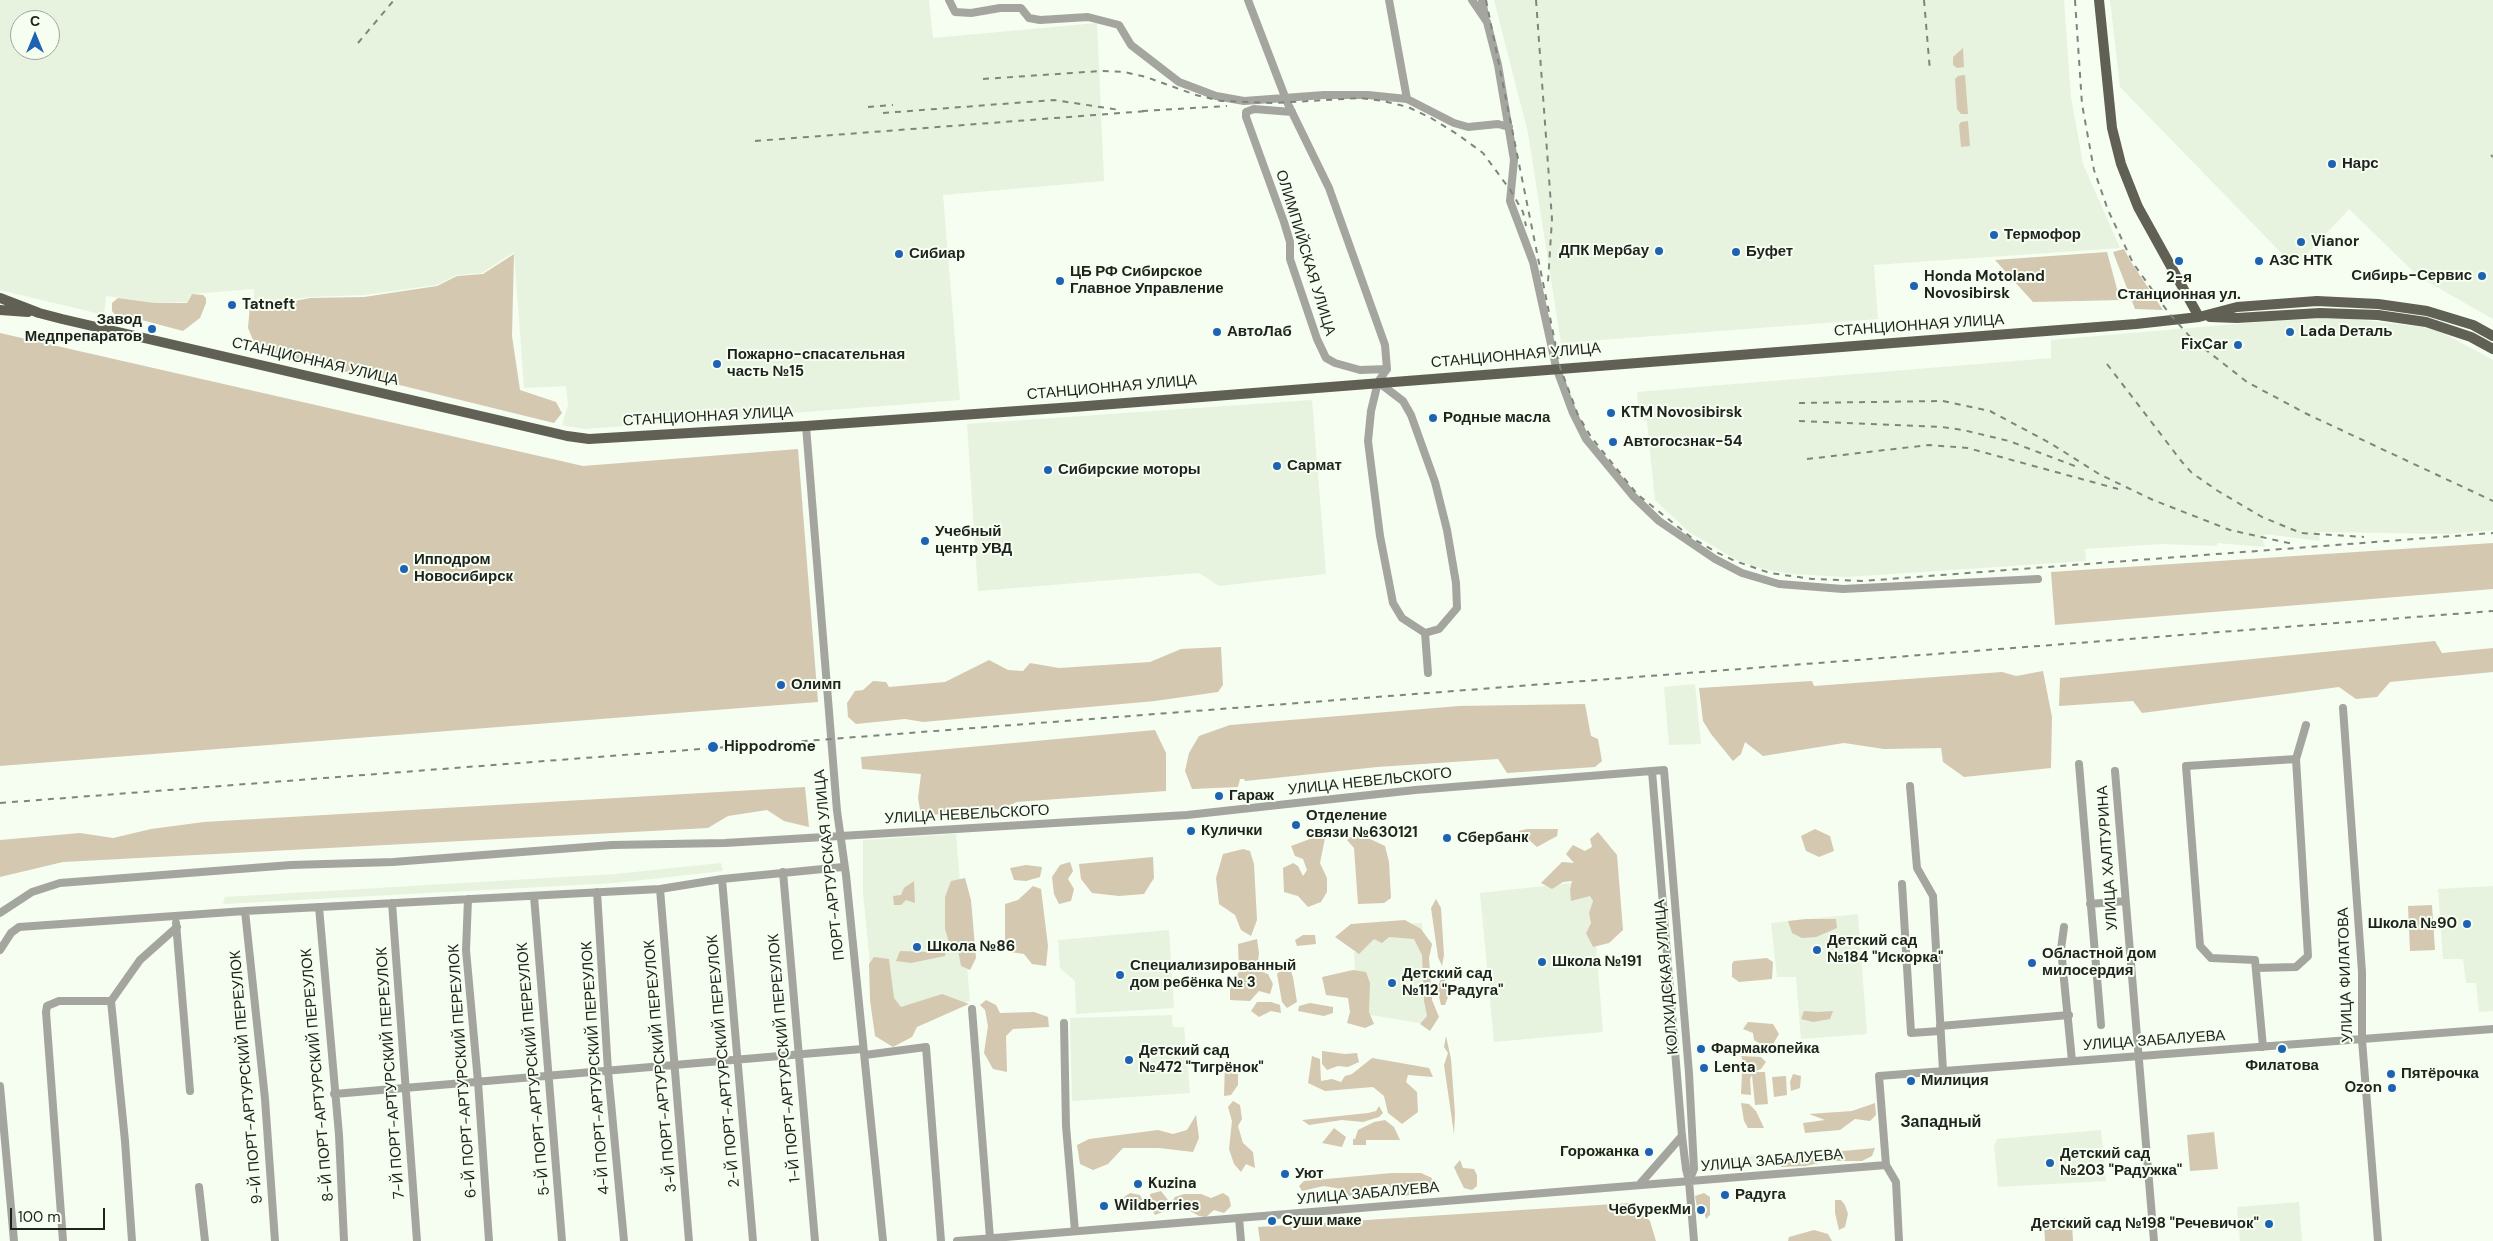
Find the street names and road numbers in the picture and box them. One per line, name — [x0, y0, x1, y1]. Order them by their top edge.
street label: ОЛИМПИЙСКАЯ УЛИЦА — [1271, 168, 1339, 338]
street label: СТАНЦИОННАЯ УЛИЦА — [1833, 311, 2005, 341]
street label: СТАНЦИОННАЯ УЛИЦА — [230, 334, 400, 390]
street label: СТАНЦИОННАЯ УЛИЦА — [1430, 340, 1602, 372]
street label: СТАНЦИОННАЯ УЛИЦА — [1026, 372, 1198, 404]
street label: СТАНЦИОННАЯ УЛИЦА — [622, 404, 794, 430]
street label: УЛИЦА НЕВЕЛЬСКОГО — [1287, 764, 1453, 800]
street label: ПОРТ-АРТУРСКАЯ УЛИЦА — [811, 769, 849, 961]
street label: УЛИЦА ХАЛТУРИНА — [2094, 785, 2122, 931]
street label: УЛИЦА НЕВЕЛЬСКОГО — [884, 802, 1050, 828]
street label: КОЛХИДСКАЯ УЛИЦА — [1651, 899, 1683, 1055]
street label: УЛИЦА ФИЛАТОВА — [2335, 907, 2357, 1043]
street label: 1-Й ПОРТ-АРТУРСКИЙ ПЕРЕУЛОК — [765, 933, 805, 1183]
street label: 2-Й ПОРТ-АРТУРСКИЙ ПЕРЕУЛОК — [704, 934, 744, 1188]
street label: 3-Й ПОРТ-АРТУРСКИЙ ПЕРЕУЛОК — [641, 939, 681, 1193]
street label: 4-Й ПОРТ-АРТУРСКИЙ ПЕРЕУЛОК — [578, 941, 614, 1195]
street label: 5-Й ПОРТ-АРТУРСКИЙ ПЕРЕУЛОК — [514, 942, 554, 1196]
street label: 6-Й ПОРТ-АРТУРСКИЙ ПЕРЕУЛОК — [445, 943, 481, 1199]
street label: 7-Й ПОРТ-АРТУРСКИЙ ПЕРЕУЛОК — [373, 946, 409, 1200]
street label: 8-Й ПОРТ-АРТУРСКИЙ ПЕРЕУЛОК — [298, 948, 338, 1202]
street label: 9-Й ПОРТ-АРТУРСКИЙ ПЕРЕУЛОК — [227, 949, 267, 1205]
street label: УЛИЦА ЗАБАЛУЕВА — [2082, 1027, 2226, 1055]
street label: УЛИЦА ЗАБАЛУЕВА — [1700, 1146, 1844, 1176]
street label: УЛИЦА ЗАБАЛУЕВА — [1296, 1179, 1440, 1209]

